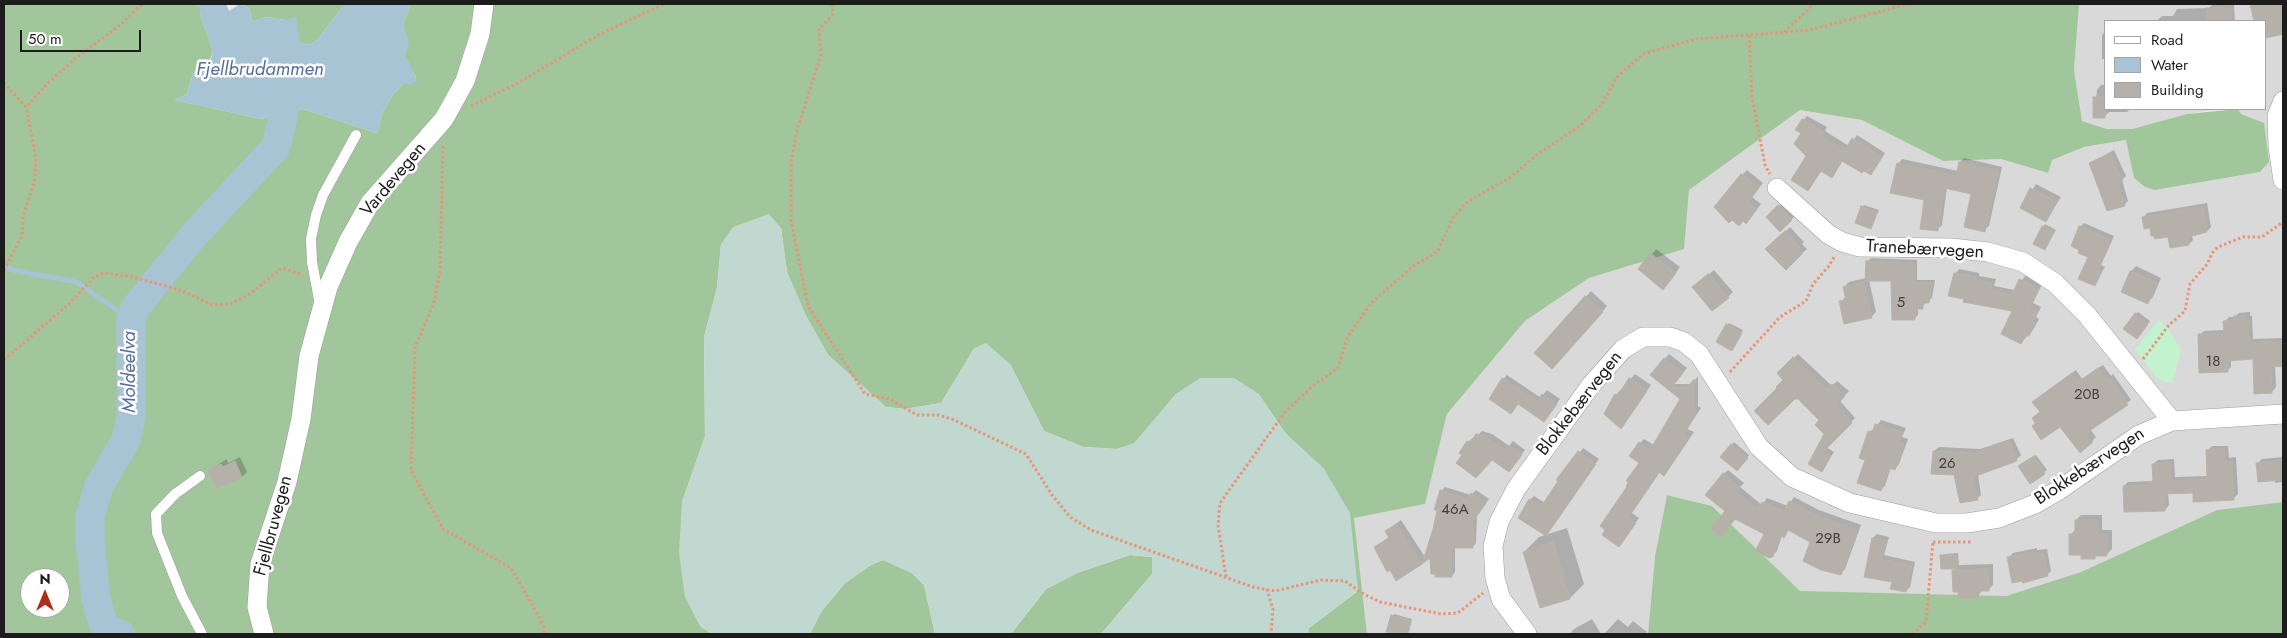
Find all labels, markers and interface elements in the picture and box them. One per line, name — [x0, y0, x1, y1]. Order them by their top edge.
scale bar — [22, 20, 144, 52]
legend — [2104, 20, 2267, 110]
text: 50 m — [28, 28, 62, 50]
text: Road — [2151, 29, 2183, 51]
text: Water — [2151, 54, 2188, 76]
water label: Fjellbrudammen — [196, 59, 324, 81]
text: Building — [2151, 79, 2203, 101]
street label: Vardevegen — [357, 139, 431, 221]
street label: Tranebærvegen — [1865, 236, 1985, 264]
house number: 5 — [1897, 294, 1905, 312]
water label: Moldeelva — [119, 331, 141, 413]
street label: Blokkebærvegen — [1533, 347, 1627, 461]
house number: 18 — [2206, 353, 2220, 371]
house number: 20B — [2074, 386, 2100, 404]
street label: Blokkebærvegen — [2031, 423, 2149, 511]
house number: 26 — [1938, 455, 1956, 473]
street label: Fjellbruvegen — [250, 474, 298, 578]
house number: 46A — [1441, 501, 1469, 519]
house number: 29B — [1815, 530, 1841, 548]
north arrow — [20, 568, 70, 618]
text: N — [39, 569, 51, 589]

